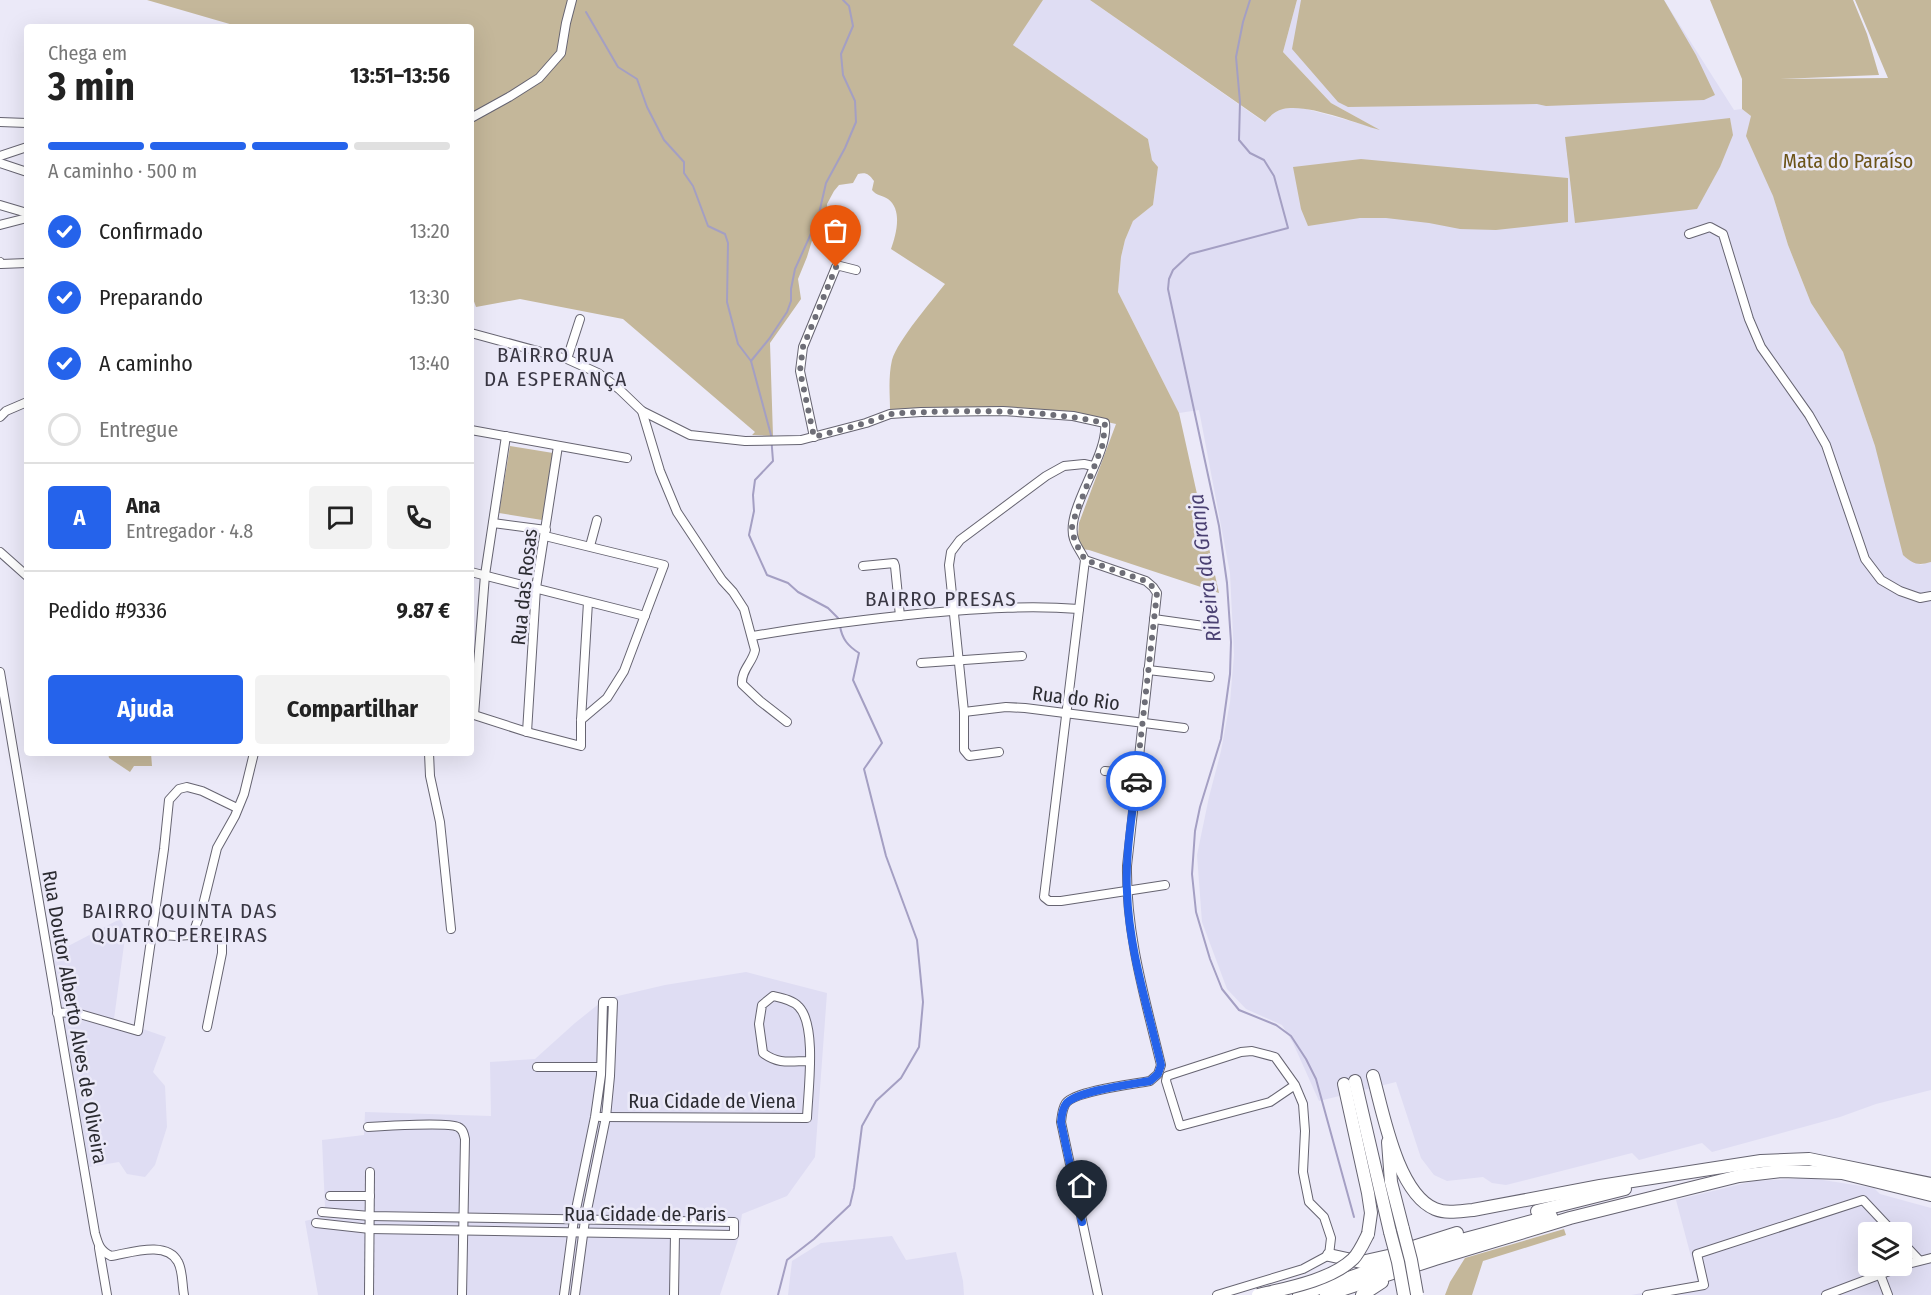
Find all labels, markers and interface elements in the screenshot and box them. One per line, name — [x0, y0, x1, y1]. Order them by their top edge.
text: Chega em — [48, 41, 127, 65]
text: 13:51–13:56 — [350, 62, 450, 89]
text: 3 min — [48, 64, 135, 110]
park label: Mata do Paraíso — [1783, 149, 1913, 173]
text: A caminho · 500 m — [48, 159, 197, 183]
pin — [810, 205, 861, 267]
icon: bag — [819, 214, 852, 247]
icon: check — [48, 215, 81, 248]
text: Confirmado — [99, 218, 203, 245]
text: 13:20 — [410, 219, 450, 243]
icon: check — [48, 281, 81, 314]
text: Preparando — [99, 284, 203, 311]
text: 13:30 — [409, 285, 450, 309]
district label: BAIRRO RUA DA ESPERANÇA — [484, 342, 628, 392]
icon: check — [48, 347, 81, 380]
text: A caminho — [99, 350, 193, 377]
text: 13:40 — [409, 351, 450, 375]
text: Entregue — [99, 416, 178, 443]
button: chat — [309, 486, 372, 549]
button: phone — [387, 486, 450, 549]
text: Ana — [126, 492, 160, 519]
water label: Ribeira da Granja — [1183, 492, 1227, 644]
text: A — [74, 504, 85, 531]
text: Entregador · 4.8 — [126, 519, 253, 543]
street label: Rua das Rosas — [506, 527, 542, 647]
district label: BAIRRO PRESAS — [865, 586, 1017, 612]
text: Pedido #9336 — [48, 597, 167, 624]
text: 9.87 € — [397, 597, 450, 624]
button: Ajuda — [48, 675, 243, 744]
button: Compartilhar — [255, 675, 450, 744]
street label: Rua do Rio — [1031, 681, 1121, 715]
courier — [1106, 751, 1166, 811]
icon: car — [1120, 765, 1153, 798]
street label: Rua Doutor Alberto Alves de Oliveira — [37, 869, 113, 1165]
district label: BAIRRO QUINTA DAS QUATRO PEREIRAS — [82, 898, 278, 948]
street label: Rua Cidade de Viena — [628, 1089, 796, 1113]
pin — [1056, 1160, 1107, 1222]
icon: home — [1065, 1169, 1098, 1202]
street label: Rua Cidade de Paris — [564, 1202, 726, 1226]
map controls — [1858, 1222, 1912, 1276]
button: layers — [1858, 1222, 1912, 1276]

